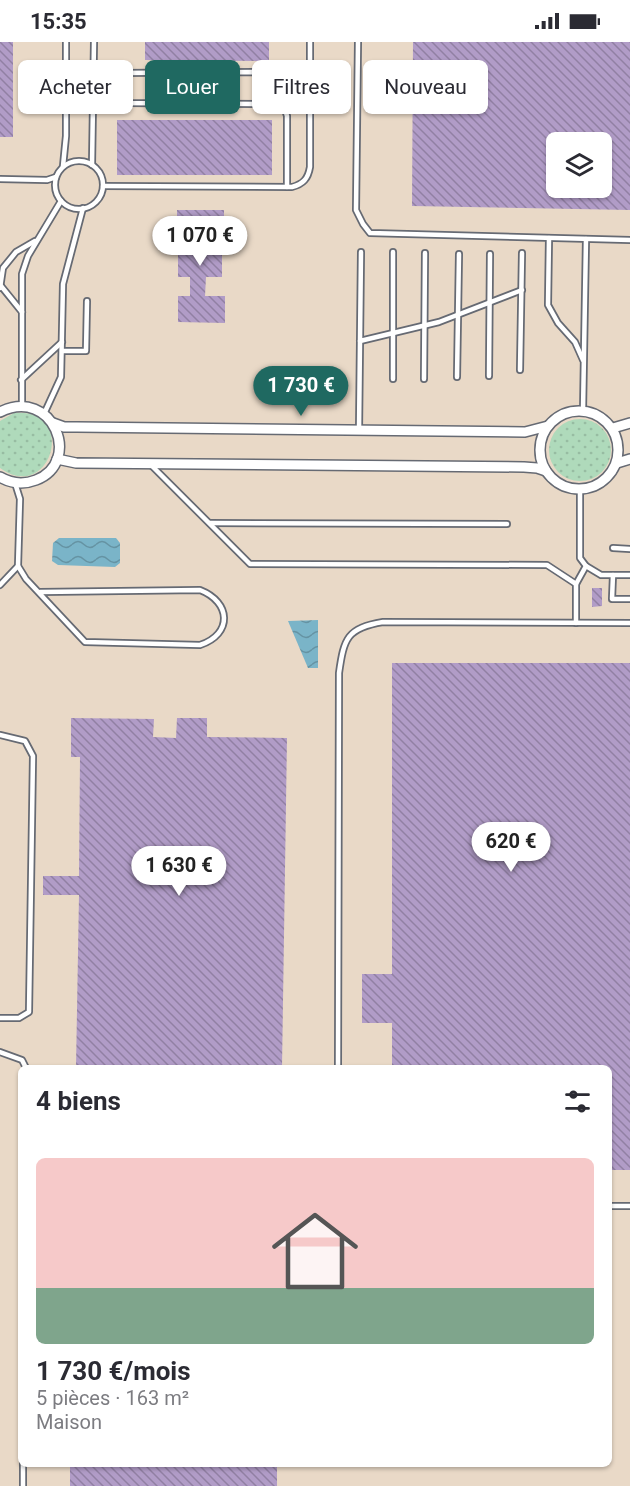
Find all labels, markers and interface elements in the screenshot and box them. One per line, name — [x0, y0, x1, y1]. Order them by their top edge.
text: 15:35 — [30, 9, 87, 34]
chip: Acheter — [18, 60, 133, 114]
chip: Louer — [145, 60, 240, 114]
chip: Filtres — [252, 60, 351, 114]
chip: Nouveau — [363, 60, 488, 114]
map controls — [546, 132, 612, 198]
button: layers — [546, 132, 612, 198]
pin: 1 070 € — [145, 216, 255, 267]
text: 1 070 € — [166, 223, 234, 247]
pin: 1 730 € — [246, 366, 356, 417]
text: 1 730 € — [267, 373, 335, 397]
pin: 620 € — [469, 822, 553, 873]
text: 620 € — [486, 829, 536, 853]
pin: 1 630 € — [124, 846, 234, 897]
text: 1 630 € — [145, 853, 213, 877]
icon: filters — [561, 1085, 594, 1118]
text: 4 biens — [36, 1086, 121, 1116]
icon: home — [261, 1197, 369, 1305]
text: 1 730 €/mois — [36, 1356, 191, 1386]
text: 5 pièces · 163 m² — [36, 1386, 189, 1410]
text: Maison — [36, 1410, 102, 1434]

